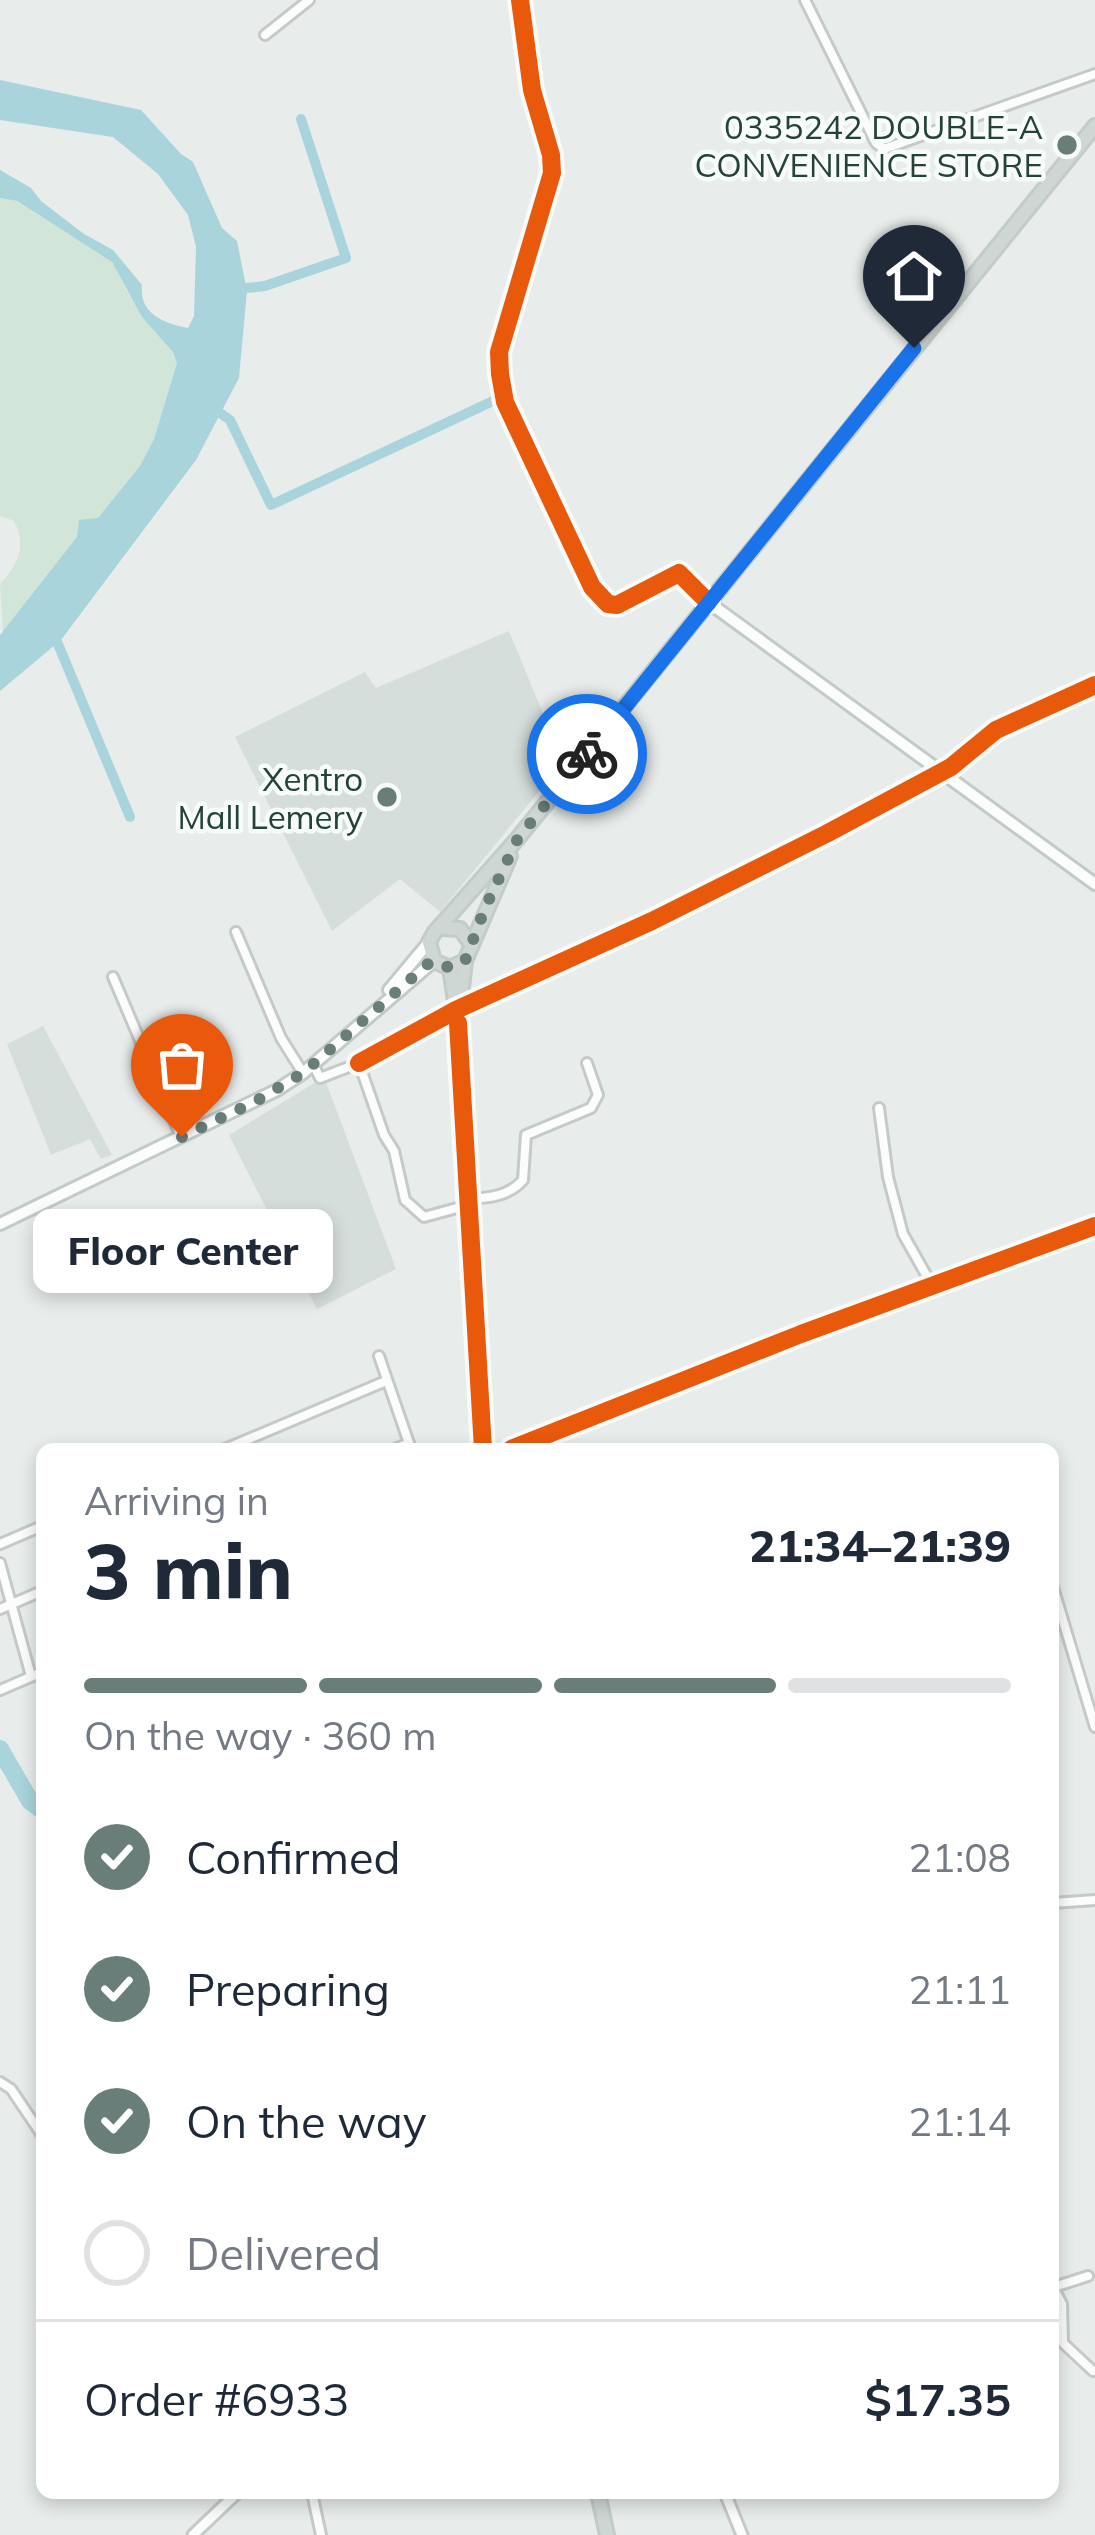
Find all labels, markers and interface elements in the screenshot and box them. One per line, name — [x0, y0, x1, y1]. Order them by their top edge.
place label: 0335242 DOUBLE-A CONVENIENCE STORE — [694, 106, 1043, 185]
marker: 0335242 DOUBLE-A CONVENIENCE STORE — [1054, 132, 1080, 158]
pin — [863, 225, 965, 348]
icon: home — [881, 243, 947, 309]
courier — [527, 694, 647, 814]
icon: bike — [554, 721, 620, 787]
place label: Xentro Mall Lemery — [177, 758, 363, 837]
marker: Xentro Mall Lemery — [374, 784, 400, 810]
pin — [131, 1014, 233, 1137]
icon: bag — [149, 1032, 215, 1098]
callout: Floor Center — [32, 1209, 332, 1293]
text: Floor Center — [68, 1226, 298, 1275]
text: Arriving in — [84, 1476, 269, 1525]
text: 21:34–21:39 — [749, 1517, 1011, 1573]
text: 3 min — [84, 1521, 293, 1619]
text: On the way · 360 m — [84, 1711, 436, 1760]
icon: check — [84, 1824, 150, 1890]
text: Confirmed — [186, 1829, 400, 1885]
text: 21:08 — [909, 1833, 1011, 1882]
icon: check — [84, 1956, 150, 2022]
text: Preparing — [186, 1961, 390, 2017]
text: 21:11 — [909, 1965, 1011, 2014]
icon: check — [84, 2088, 150, 2154]
text: On the way — [186, 2093, 427, 2149]
text: 21:14 — [909, 2097, 1011, 2146]
text: Delivered — [186, 2225, 381, 2281]
text: Order #6933 — [84, 2371, 349, 2427]
text: $17.35 — [865, 2371, 1011, 2427]

